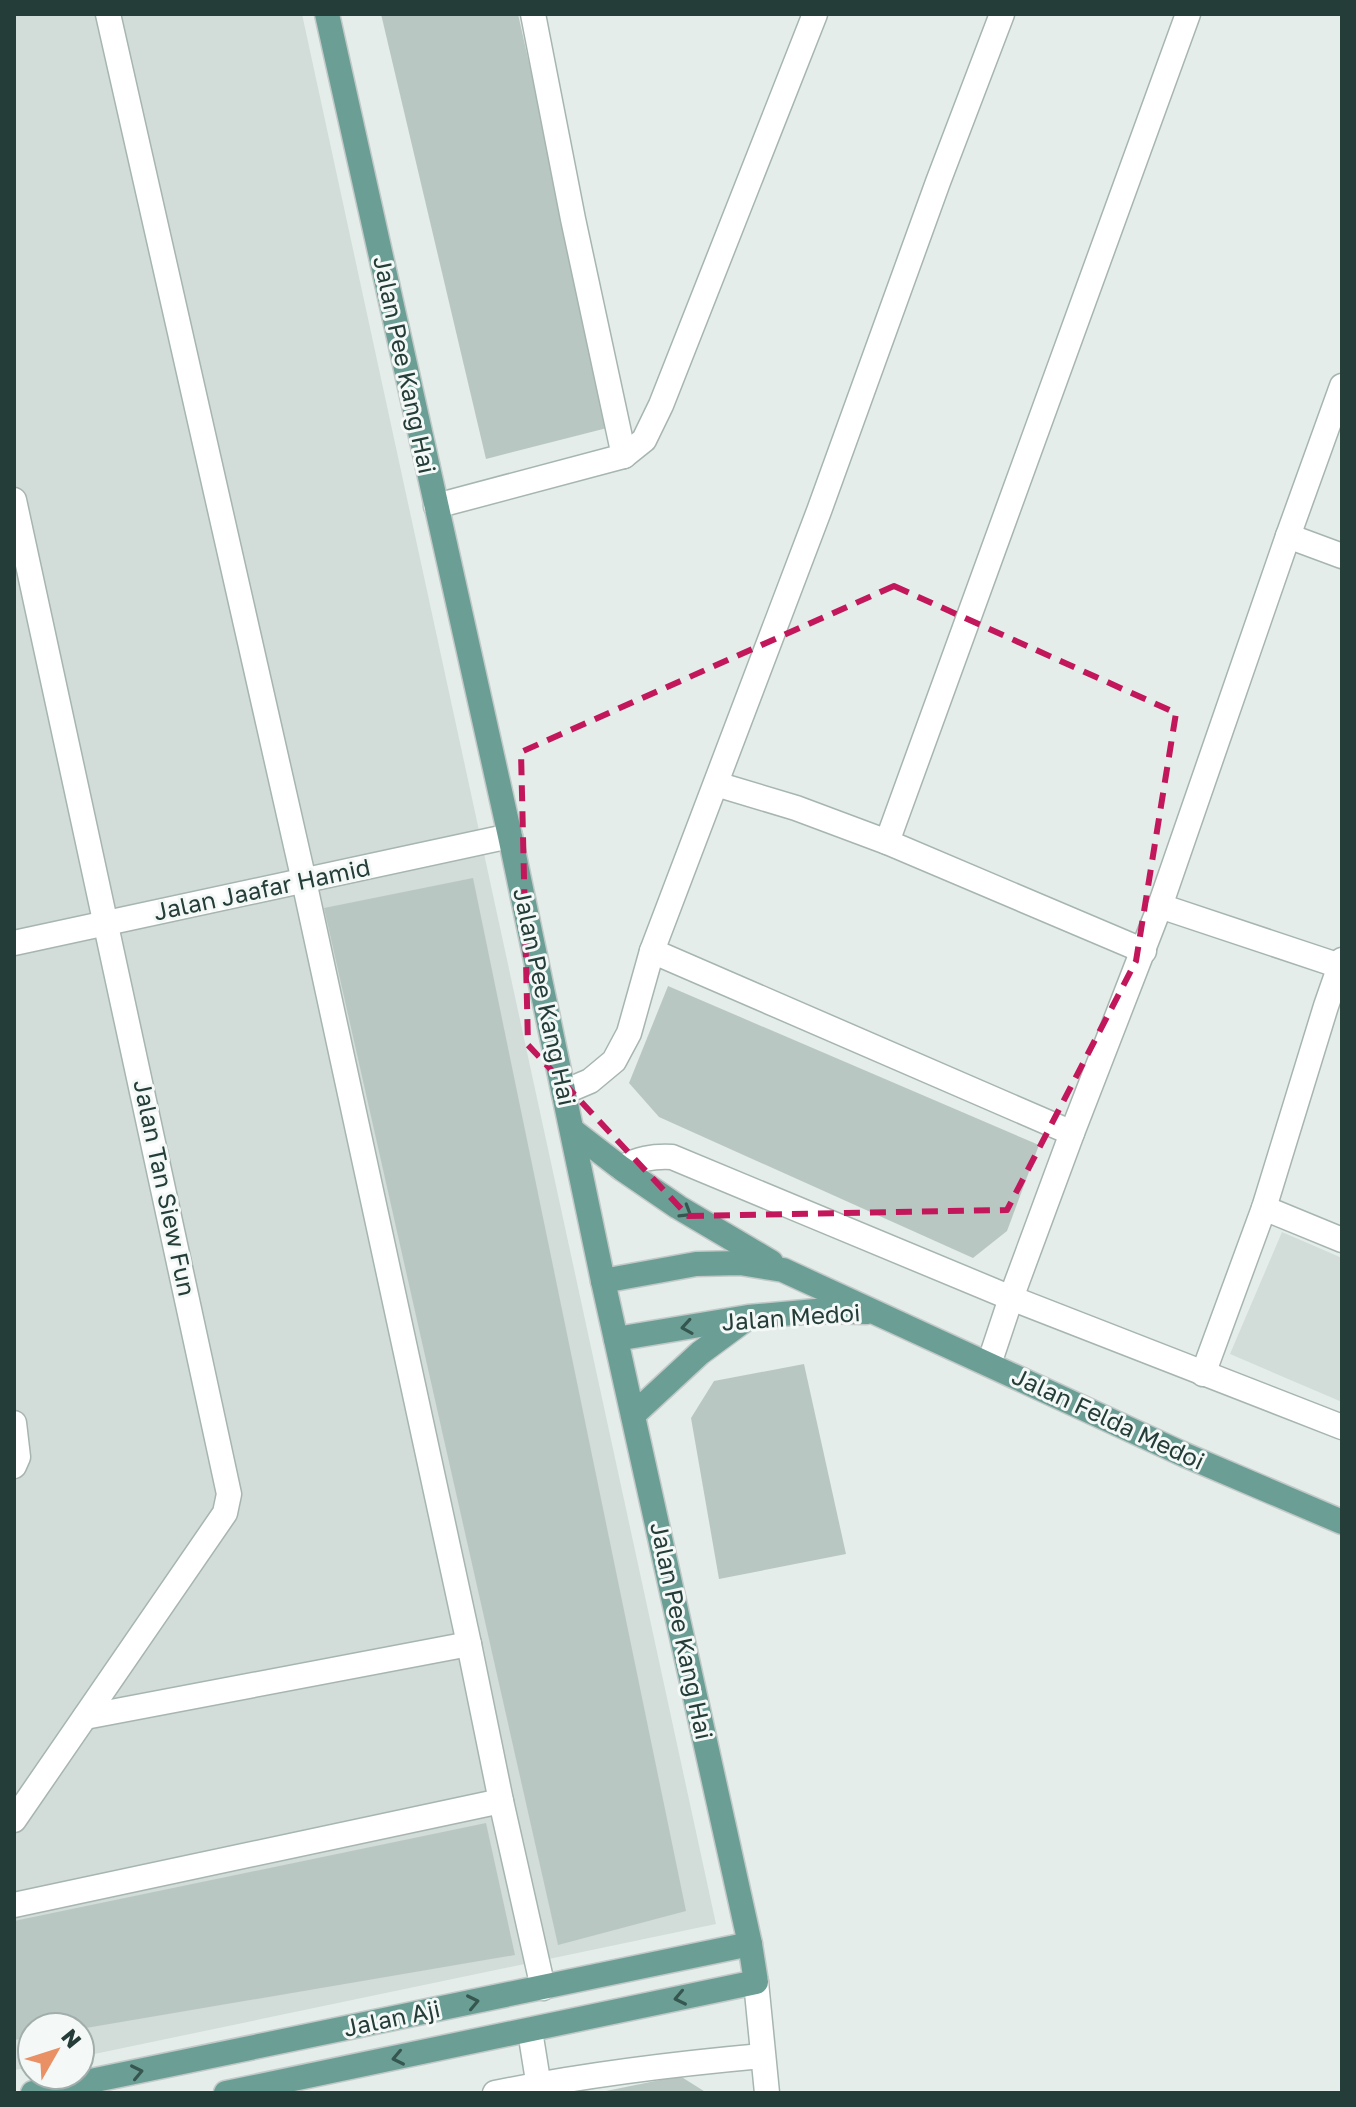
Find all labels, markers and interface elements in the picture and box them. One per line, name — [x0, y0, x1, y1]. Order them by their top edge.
street label: Jalan Pee Kang Hai — [368, 253, 443, 476]
street label: Jalan Jaafar Hamid — [151, 851, 373, 926]
street label: Jalan Pee Kang Hai — [508, 885, 583, 1108]
street label: Jalan Tan Siew Fun — [128, 1077, 203, 1298]
one-way arrow — [677, 1202, 692, 1218]
street label: Jalan Medoi — [721, 1297, 861, 1336]
one-way arrow — [680, 1318, 694, 1335]
street label: Jalan Felda Medoi — [1008, 1360, 1209, 1475]
street label: Jalan Pee Kang Hai — [645, 1519, 720, 1742]
one-way arrow — [673, 1989, 687, 2006]
street label: Jalan Aji — [341, 1993, 443, 2042]
one-way arrow — [466, 1994, 480, 2011]
north arrow — [16, 2011, 96, 2091]
text: N — [56, 2023, 88, 2053]
one-way arrow — [392, 2049, 405, 2066]
one-way arrow — [130, 2064, 143, 2081]

